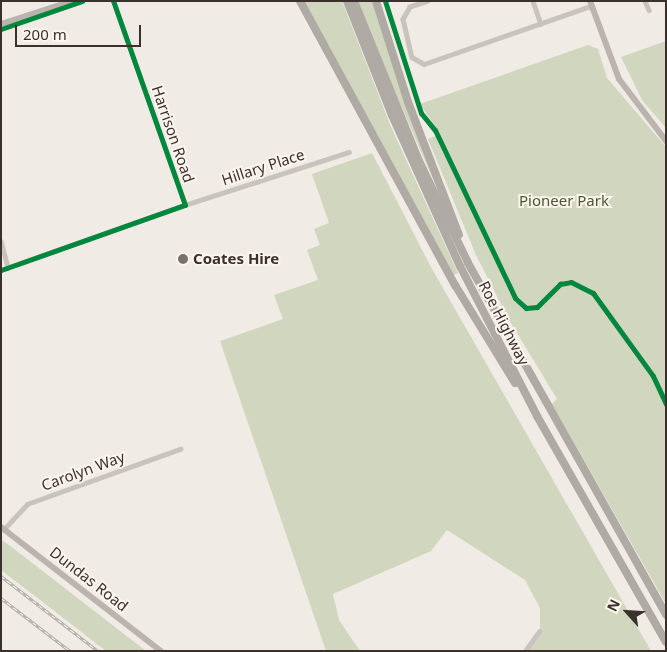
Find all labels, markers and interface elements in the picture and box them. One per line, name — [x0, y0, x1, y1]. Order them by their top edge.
scale bar — [18, 15, 144, 47]
text: 200 m — [23, 24, 67, 44]
street label: Harrison Road — [148, 83, 198, 185]
street label: Hillary Place — [219, 145, 307, 189]
park label: Pioneer Park — [519, 192, 609, 210]
place label: Coates Hire — [193, 250, 279, 268]
marker: Coates Hire — [177, 253, 189, 265]
street label: Roe Highway — [475, 278, 533, 368]
street label: Carolyn Way — [39, 448, 127, 494]
street label: Dundas Road — [46, 543, 132, 615]
north arrow — [602, 587, 652, 637]
text: N — [602, 596, 624, 614]

